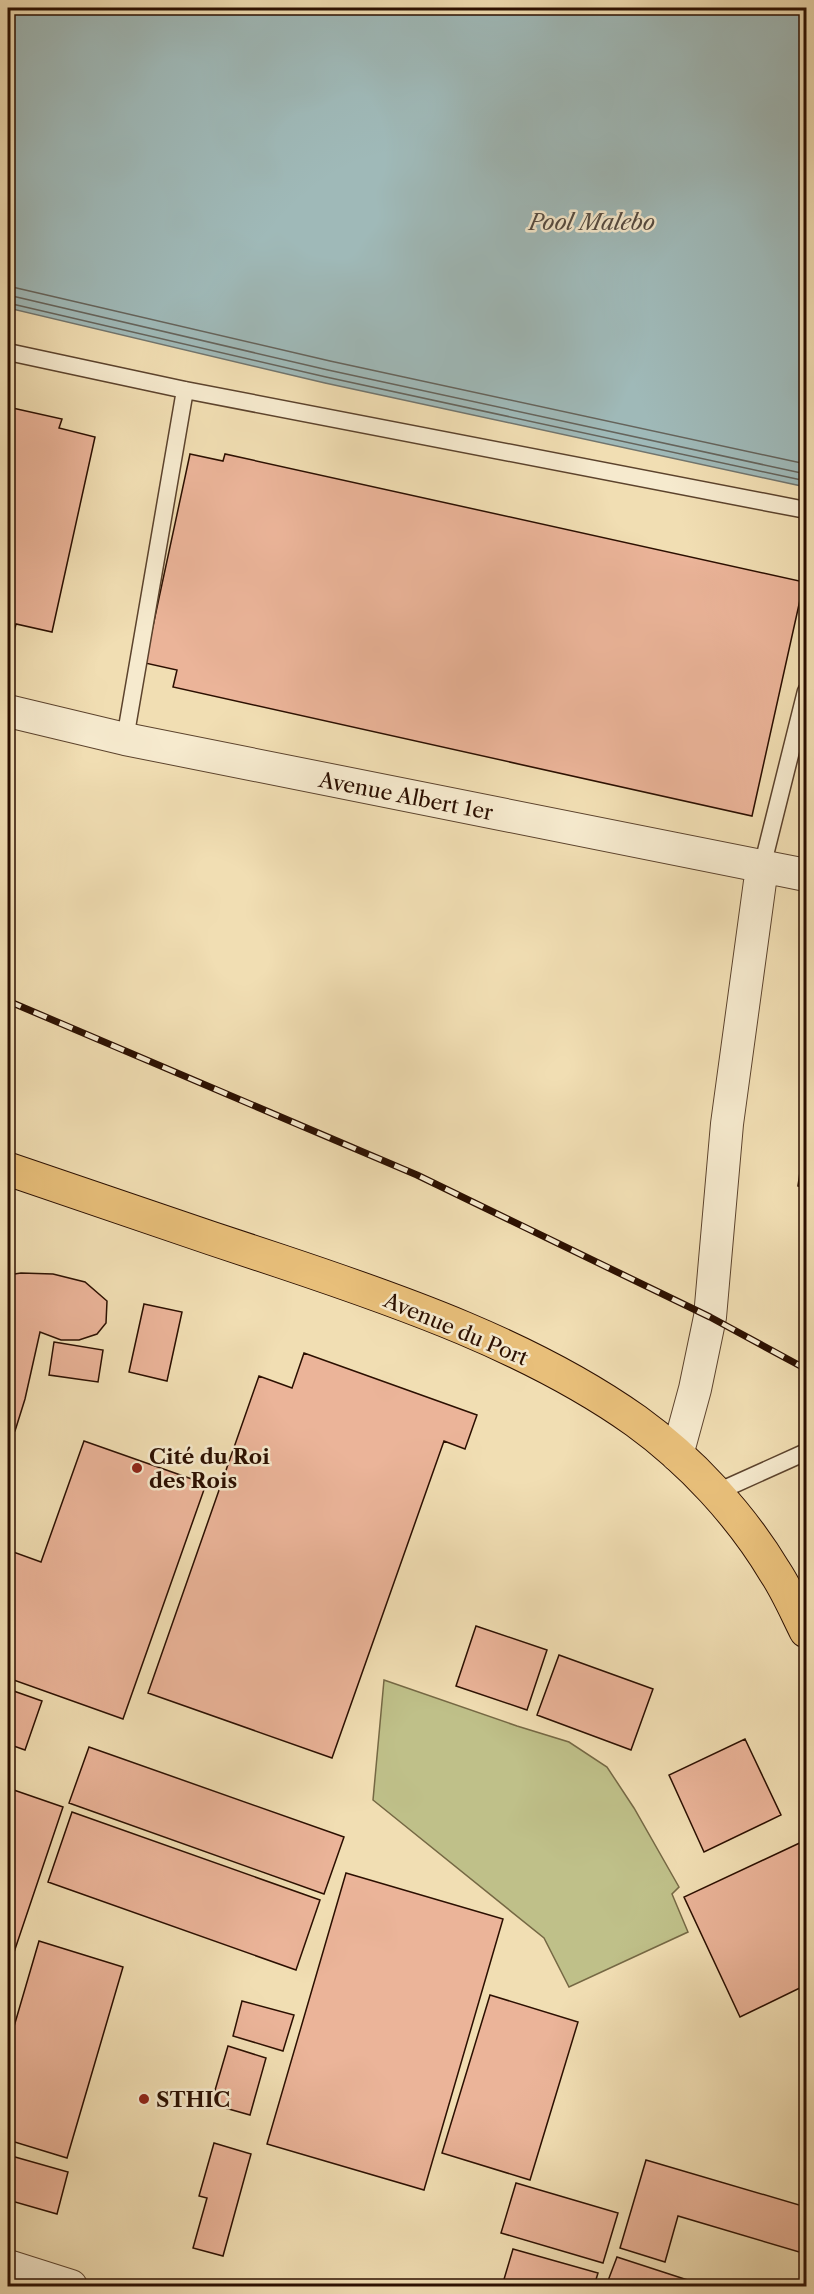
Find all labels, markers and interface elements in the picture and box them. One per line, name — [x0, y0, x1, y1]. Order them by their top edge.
water label: Pool Malebo — [527, 209, 655, 236]
street label: Avenue Albert 1er — [316, 767, 495, 825]
street label: Avenue du Port — [379, 1287, 532, 1371]
place label: Cité du Roi des Rois — [149, 1444, 270, 1493]
marker: Cité du Roi des Rois — [130, 1461, 144, 1475]
place label: STHIC — [156, 2087, 230, 2112]
marker: STHIC — [137, 2092, 151, 2106]

